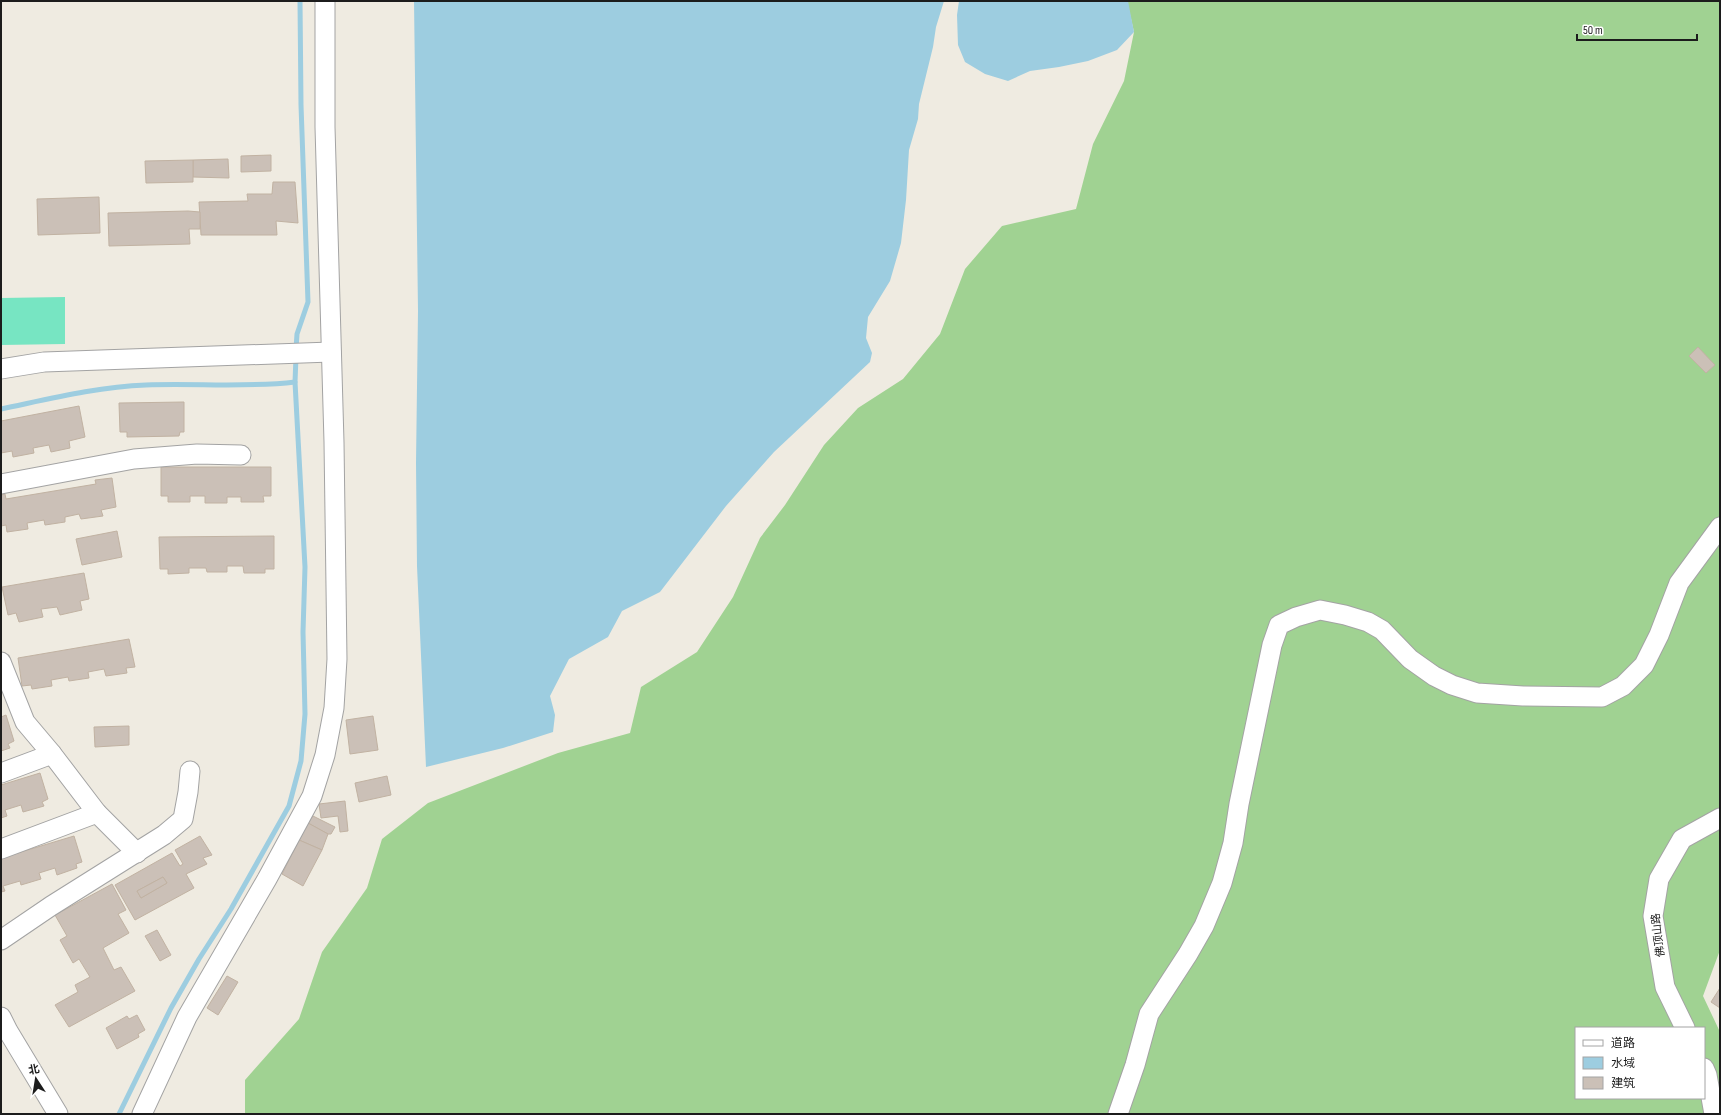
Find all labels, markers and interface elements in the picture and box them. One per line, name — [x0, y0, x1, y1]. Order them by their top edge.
scale bar — [1577, 16, 1697, 42]
text: 50 m — [1583, 23, 1603, 38]
street label: 佛顶山路 — [1649, 912, 1667, 958]
legend — [1575, 1027, 1705, 1099]
text: 道路 — [1611, 1036, 1635, 1051]
text: 水域 — [1611, 1056, 1635, 1071]
north arrow — [16, 1059, 56, 1099]
text: 北 — [27, 1062, 41, 1077]
text: 建筑 — [1611, 1076, 1635, 1091]

